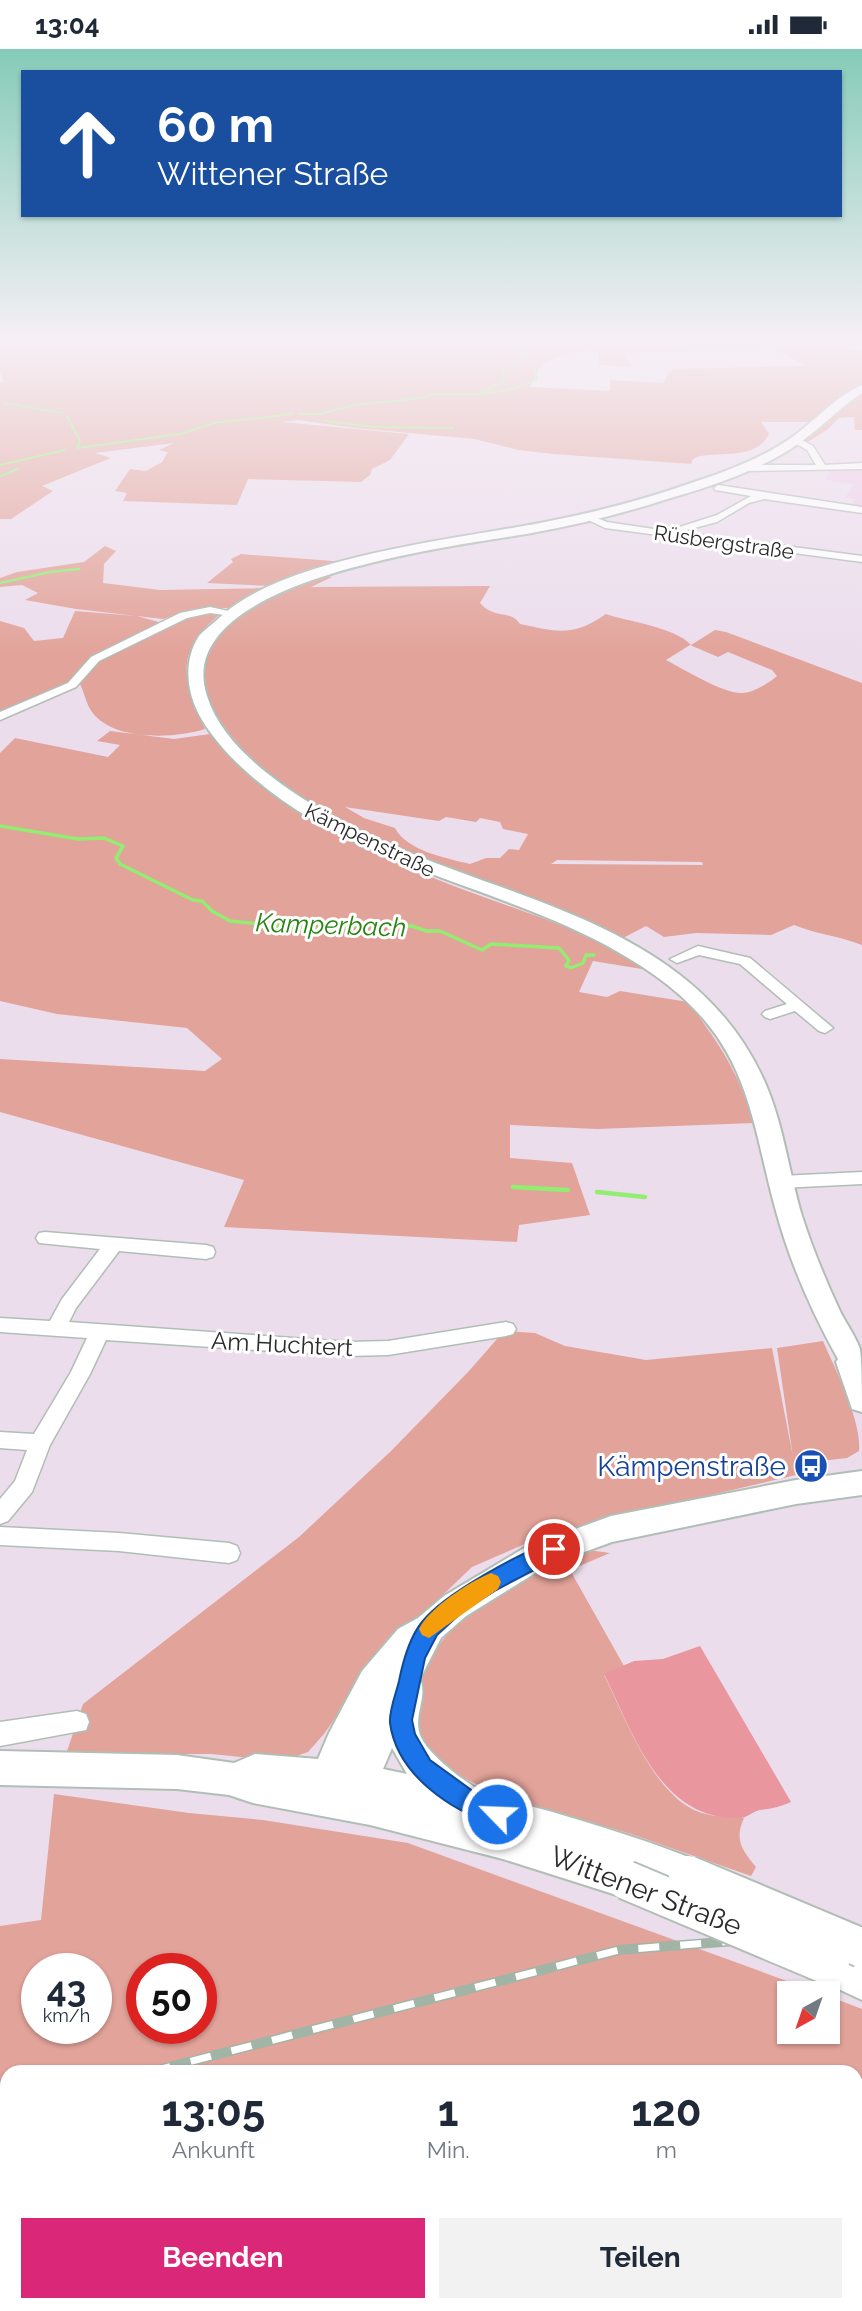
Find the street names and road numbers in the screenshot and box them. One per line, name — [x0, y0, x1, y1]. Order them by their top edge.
street label: Rüsbergstraße — [652, 520, 796, 564]
street label: Kämpenstraße — [301, 798, 439, 882]
street label: Am Huchtert — [210, 1326, 354, 1362]
street label: Wittener Straße — [546, 1839, 746, 1943]

